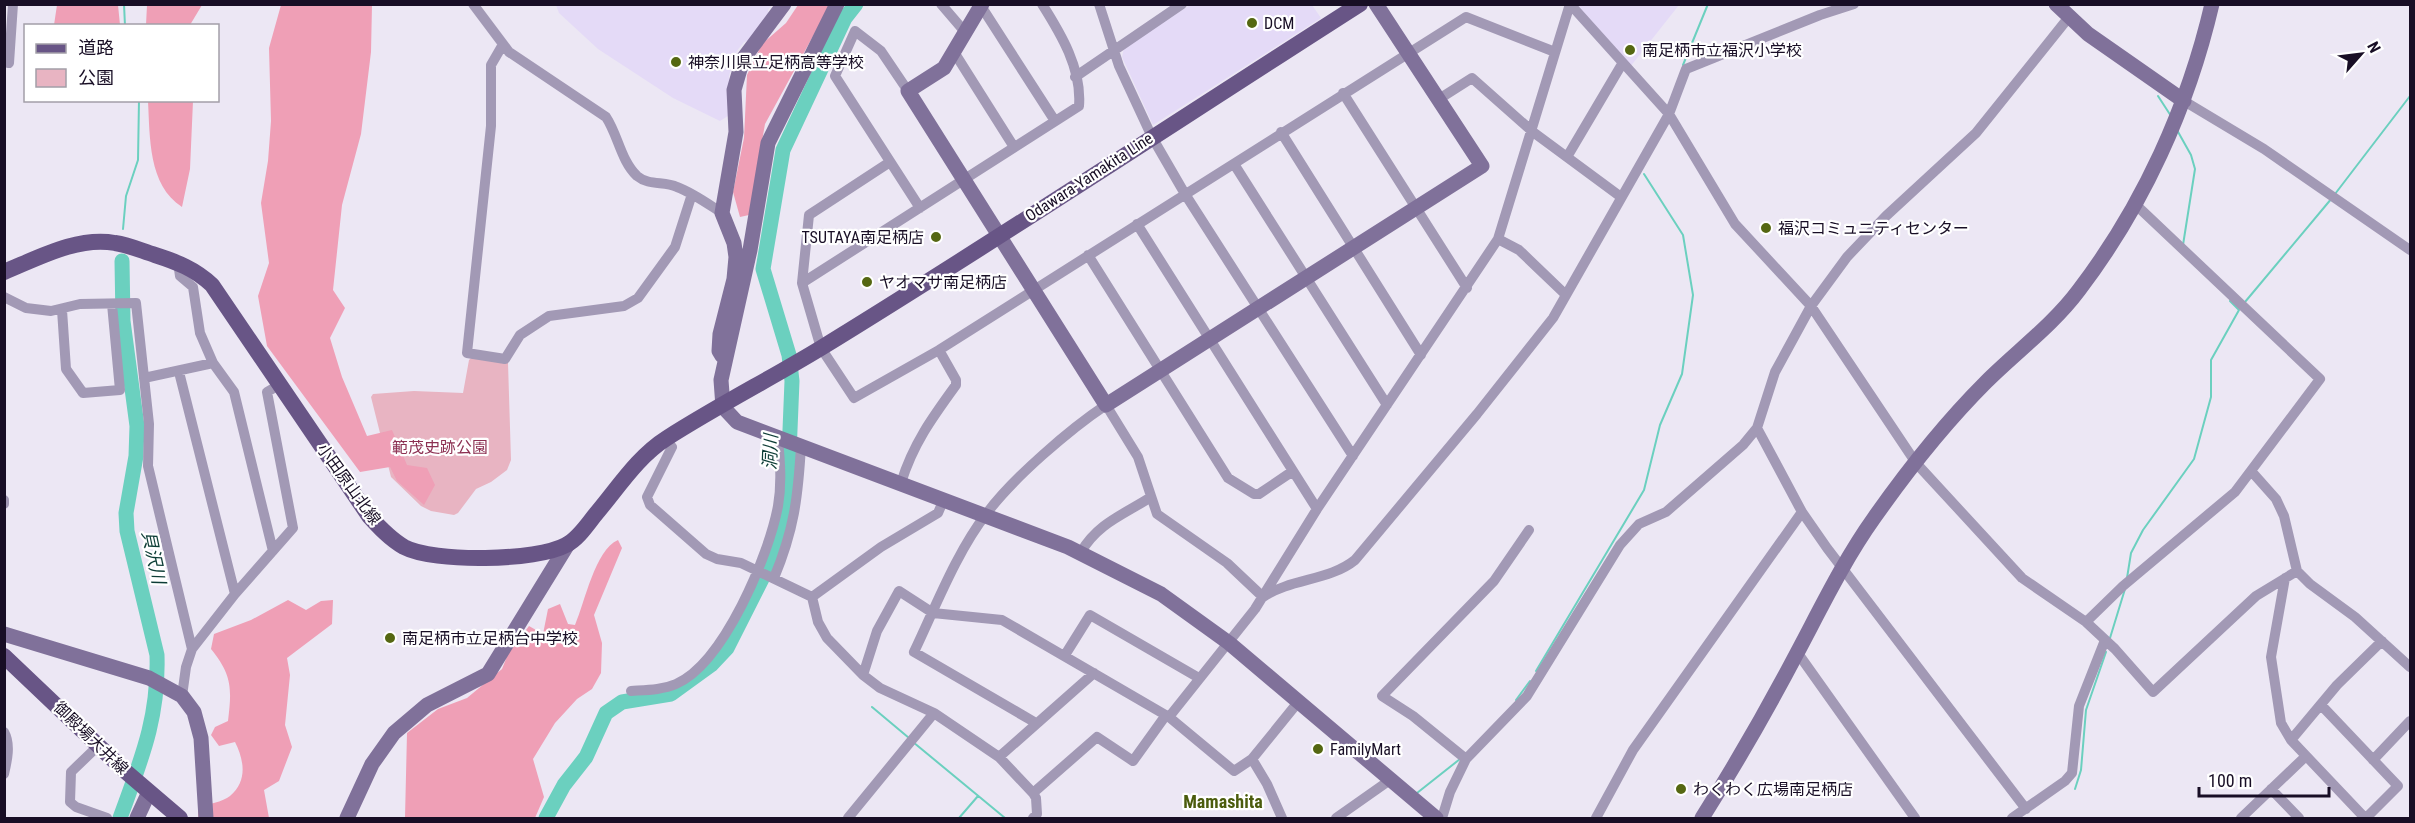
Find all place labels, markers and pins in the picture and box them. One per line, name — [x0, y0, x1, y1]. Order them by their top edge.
place label: DCM — [1264, 14, 1294, 33]
marker: DCM — [1245, 16, 1259, 30]
place label: 南足柄市立福沢小学校 — [1642, 41, 1802, 60]
marker: 南足柄市立福沢小学校 — [1623, 43, 1637, 57]
place label: 神奈川県立足柄高等学校 — [688, 53, 864, 72]
marker: 神奈川県立足柄高等学校 — [669, 55, 683, 69]
place label: 福沢コミュニティセンター — [1778, 219, 1969, 238]
marker: 福沢コミュニティセンター — [1759, 221, 1773, 235]
place label: TSUTAYA南足柄店 — [801, 228, 924, 247]
marker: TSUTAYA南足柄店 — [929, 230, 943, 244]
place label: ヤオマサ南足柄店 — [879, 273, 1007, 292]
marker: ヤオマサ南足柄店 — [860, 275, 874, 289]
place label: 南足柄市立足柄台中学校 — [402, 629, 578, 648]
marker: 南足柄市立足柄台中学校 — [383, 631, 397, 645]
place label: FamilyMart — [1330, 740, 1401, 759]
marker: FamilyMart — [1311, 742, 1325, 756]
place label: わくわく広場南足柄店 — [1693, 780, 1853, 799]
marker: わくわく広場南足柄店 — [1674, 782, 1688, 796]

